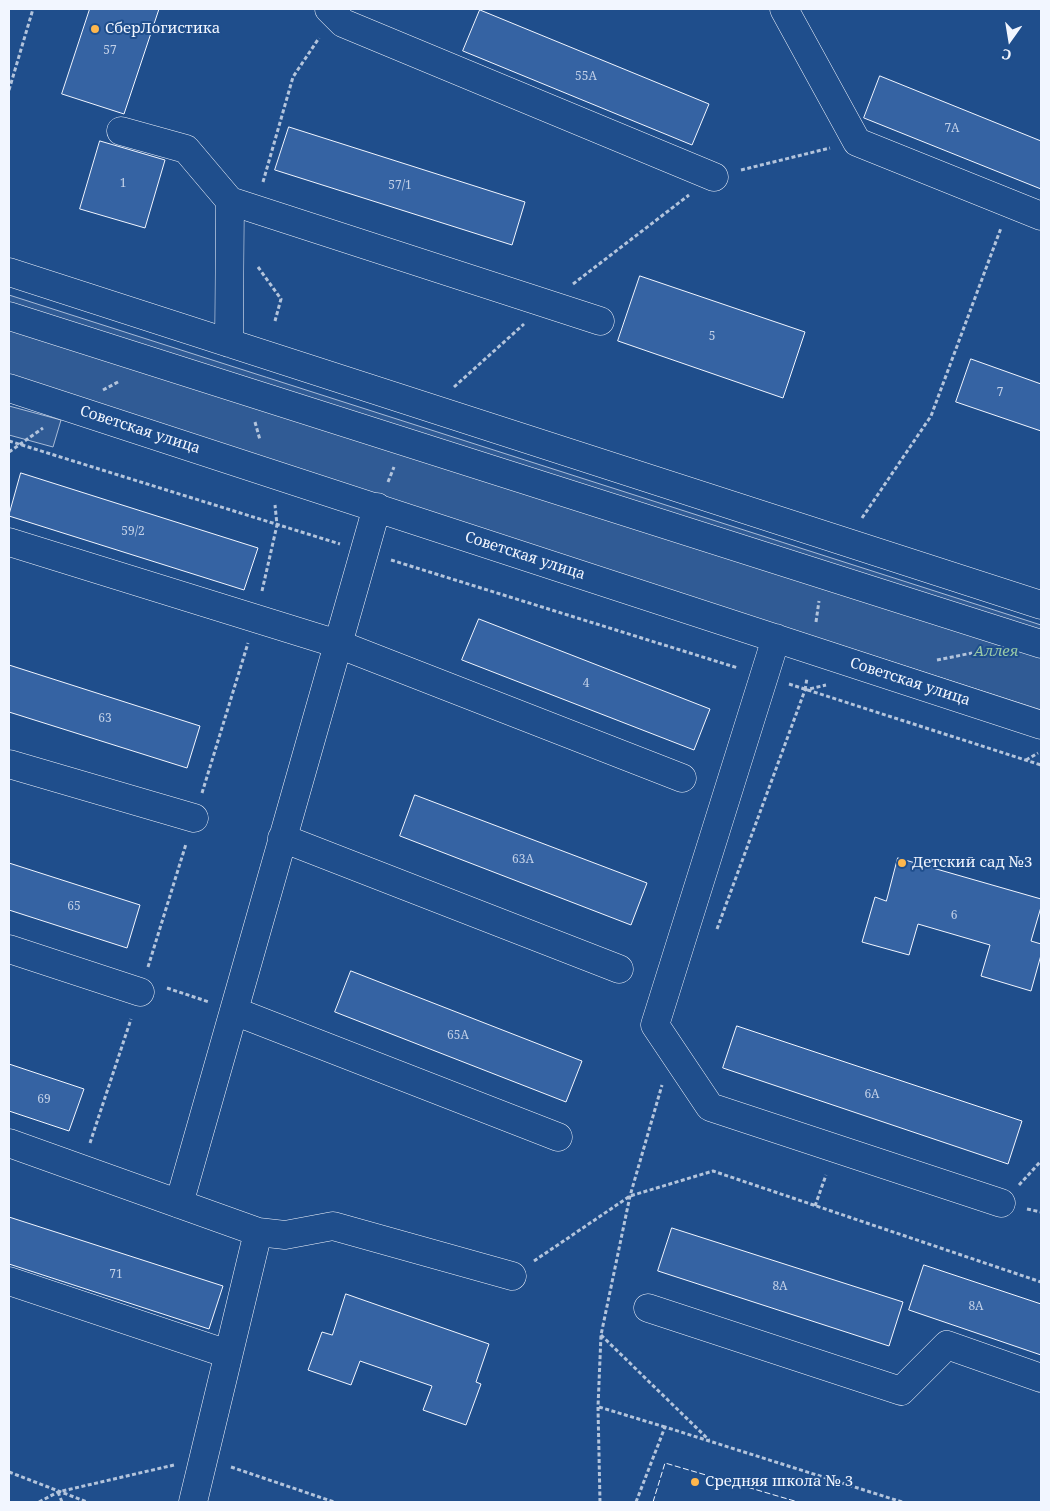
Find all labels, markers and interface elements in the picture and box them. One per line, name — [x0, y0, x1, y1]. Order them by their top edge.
north arrow — [985, 15, 1035, 65]
place label: СберЛогистика — [105, 20, 220, 38]
marker: СберЛогистика — [89, 23, 101, 35]
house number: 57 — [103, 44, 117, 58]
text: С — [1000, 45, 1013, 65]
house number: 55А — [575, 70, 597, 84]
house number: 7А — [944, 122, 960, 136]
house number: 1 — [120, 177, 126, 191]
house number: 57/1 — [388, 179, 412, 193]
house number: 5 — [709, 330, 715, 344]
house number: 7 — [997, 386, 1003, 400]
street label: Советская улица — [77, 402, 203, 458]
house number: 59/2 — [121, 525, 145, 539]
street label: Советская улица — [462, 528, 588, 584]
park label: Аллея — [974, 643, 1018, 661]
street label: Советская улица — [847, 654, 973, 710]
house number: 4 — [583, 677, 589, 691]
house number: 63 — [98, 712, 112, 726]
house number: 63А — [512, 853, 534, 867]
place label: Детский сад №3 — [912, 854, 1032, 872]
marker: Детский сад №3 — [896, 857, 908, 869]
house number: 65 — [67, 900, 81, 914]
house number: 6 — [951, 909, 957, 923]
house number: 65А — [447, 1029, 469, 1043]
house number: 6А — [864, 1088, 880, 1102]
house number: 69 — [37, 1093, 51, 1107]
house number: 71 — [109, 1268, 123, 1282]
house number: 8А — [772, 1280, 788, 1294]
house number: 8А — [968, 1300, 984, 1314]
place label: Средняя школа № 3 — [705, 1473, 853, 1491]
marker: Средняя школа № 3 — [689, 1476, 701, 1488]

